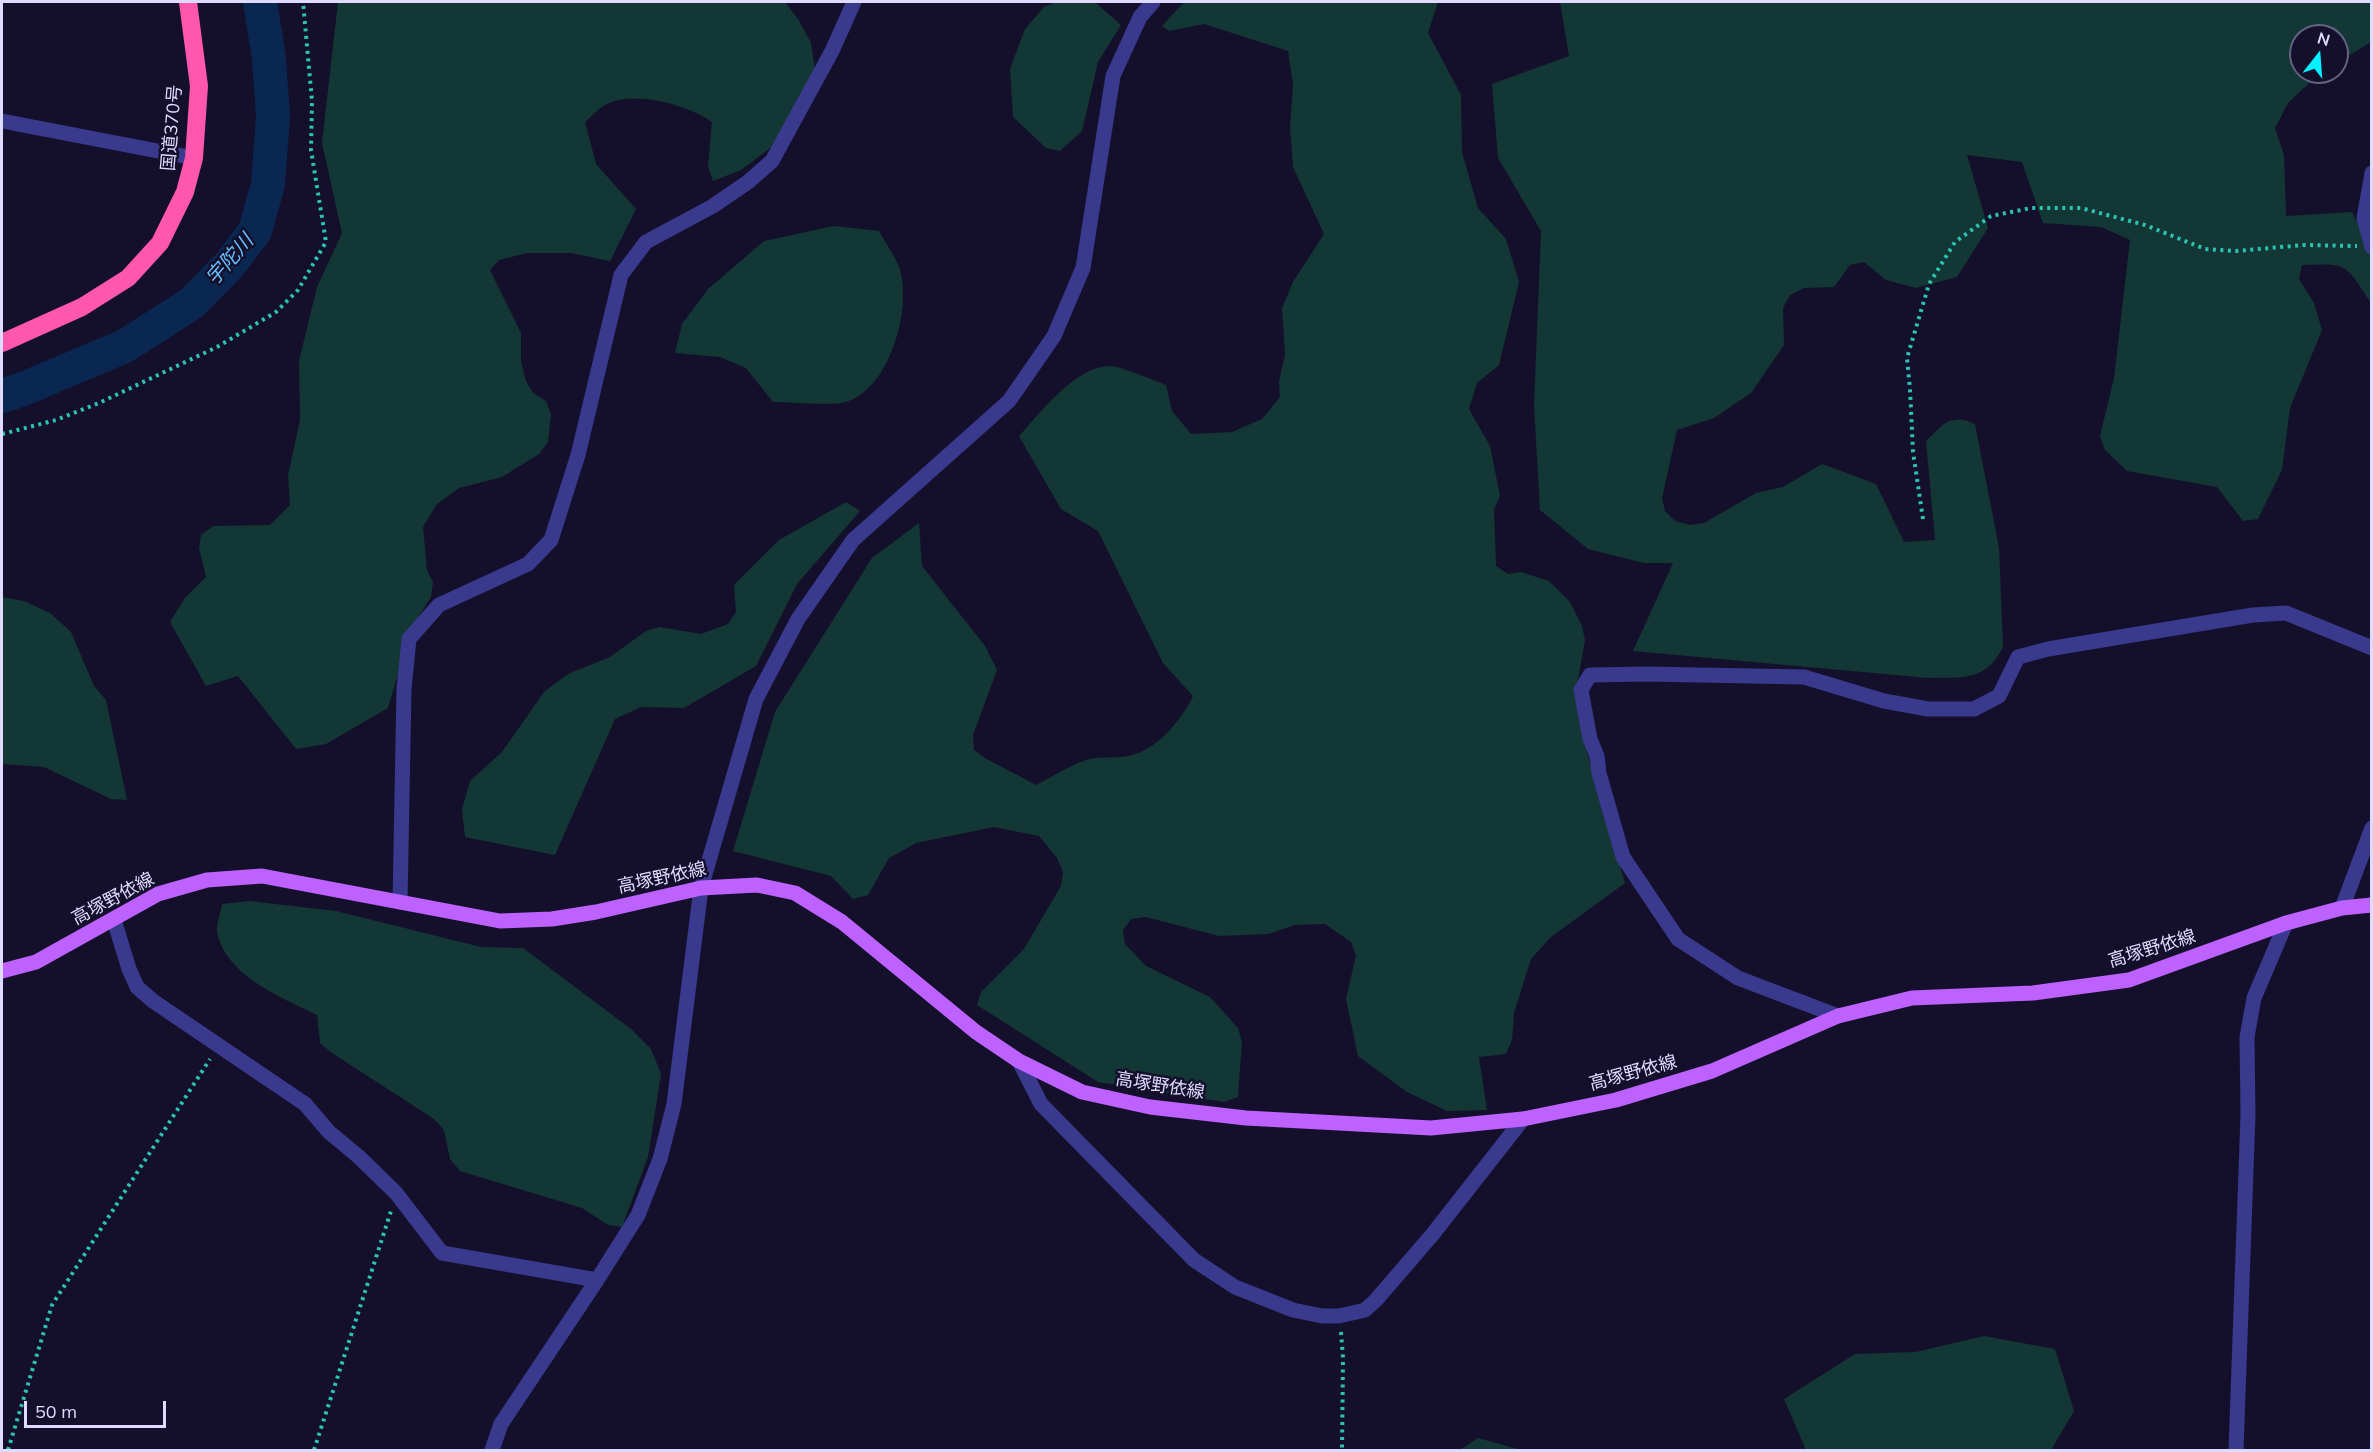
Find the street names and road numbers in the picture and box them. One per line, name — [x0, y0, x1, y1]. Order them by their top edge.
street label: 国道370号 — [157, 84, 187, 172]
street label: 高塚野依線 — [616, 858, 708, 898]
street label: 高塚野依線 — [68, 868, 158, 930]
street label: 高塚野依線 — [2106, 926, 2198, 972]
street label: 高塚野依線 — [1587, 1051, 1679, 1095]
street label: 高塚野依線 — [1114, 1068, 1206, 1104]

